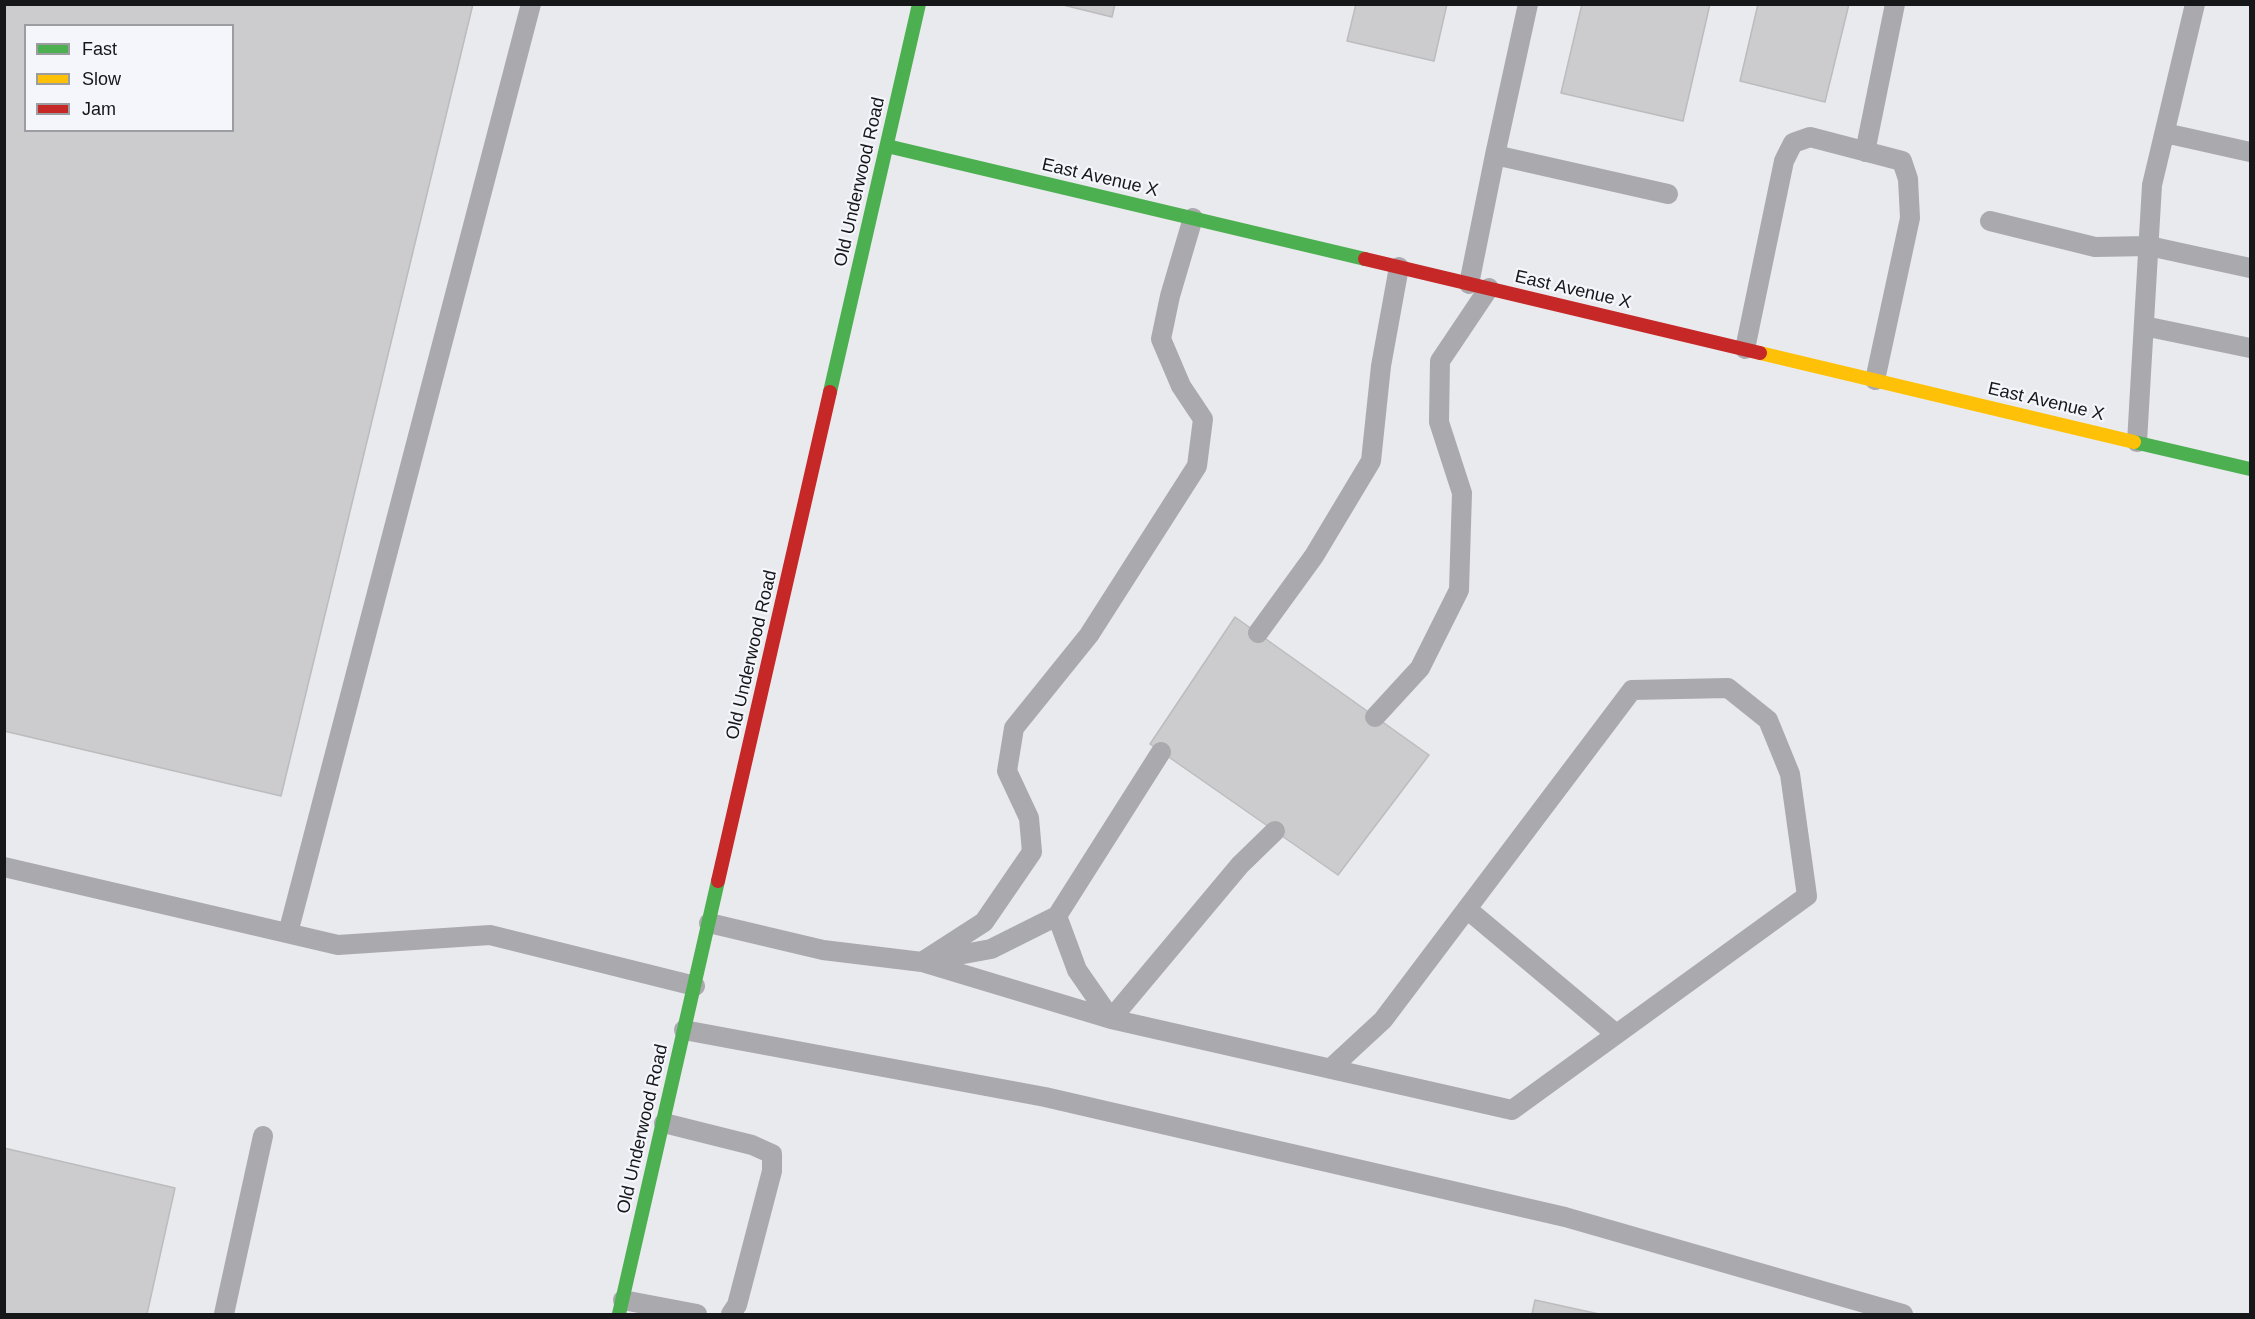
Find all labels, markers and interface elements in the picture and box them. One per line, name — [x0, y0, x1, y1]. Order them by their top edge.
legend — [24, 24, 234, 132]
text: Fast — [82, 39, 117, 59]
text: Slow — [82, 69, 121, 89]
street label: Old Underwood Road — [830, 95, 890, 269]
text: Jam — [82, 99, 116, 119]
street label: East Avenue X — [1040, 154, 1160, 202]
street label: East Avenue X — [1513, 266, 1633, 314]
street label: East Avenue X — [1986, 378, 2106, 426]
street label: Old Underwood Road — [722, 568, 782, 742]
street label: Old Underwood Road — [613, 1042, 673, 1216]

